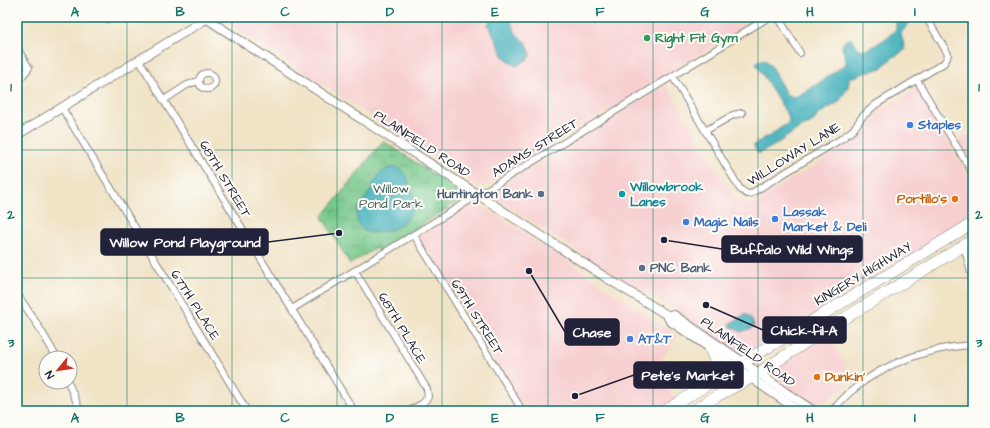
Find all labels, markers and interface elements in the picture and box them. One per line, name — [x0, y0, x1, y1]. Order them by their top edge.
text: A — [71, 3, 80, 21]
text: B — [175, 3, 185, 21]
text: C — [280, 3, 290, 21]
text: D — [386, 3, 395, 21]
text: E — [491, 3, 499, 21]
text: F — [595, 3, 605, 21]
text: G — [700, 3, 710, 21]
text: H — [806, 3, 814, 21]
text: I — [914, 3, 916, 21]
place label: Right Fit Gym — [655, 29, 738, 49]
marker: Right Fit Gym — [642, 33, 652, 43]
text: 1 — [10, 78, 12, 96]
text: 1 — [978, 78, 980, 96]
street label: PLAINFIELD ROAD — [370, 106, 474, 182]
street label: ADAMS STREET — [488, 114, 582, 182]
place label: Staples — [917, 116, 962, 135]
street label: WILLOWAY LANE — [744, 118, 844, 190]
marker: Staples — [905, 120, 915, 130]
street label: 68TH STREET — [195, 137, 256, 222]
place label: Willowbrook Lanes — [629, 178, 704, 211]
park label: Willow Pond Park — [359, 180, 423, 213]
place label: Huntington Bank — [437, 185, 534, 205]
marker: Huntington Bank — [536, 189, 546, 199]
marker: Willowbrook Lanes — [617, 189, 627, 199]
place label: Portillo's — [897, 190, 947, 208]
marker: Portillo's — [950, 194, 960, 204]
place label: Lassak Market & Deli — [783, 203, 867, 236]
text: 2 — [6, 206, 15, 224]
text: 2 — [974, 206, 983, 224]
place label: Magic Nails — [694, 213, 759, 233]
marker: Lassak Market & Deli — [770, 214, 780, 224]
marker: Magic Nails — [681, 217, 691, 227]
callout: Willow Pond Playground — [101, 229, 268, 255]
text: Willow Pond Playground — [108, 233, 261, 254]
callout: Buffalo Wild Wings — [722, 236, 862, 262]
street label: KINGERY HIGHWAY — [811, 238, 915, 310]
text: Buffalo Wild Wings — [730, 240, 854, 261]
place label: PNC Bank — [650, 259, 712, 277]
marker: PNC Bank — [637, 263, 647, 273]
street label: 67TH PLACE — [166, 266, 224, 344]
street label: 69TH STREET — [447, 276, 508, 359]
street label: 68TH PLACE — [374, 289, 431, 367]
street label: PLAINFIELD ROAD — [697, 313, 799, 392]
callout: Chick-fil-A — [763, 317, 846, 343]
callout: Chase — [565, 319, 619, 345]
text: Chick-fil-A — [771, 321, 838, 341]
text: Chase — [573, 323, 612, 343]
place label: AT&T — [638, 330, 672, 348]
text: 3 — [7, 334, 15, 352]
marker: AT&T — [625, 334, 635, 344]
text: 3 — [975, 334, 983, 352]
north arrow — [38, 350, 78, 390]
callout: Pete's Market — [634, 362, 743, 388]
text: Pete's Market — [642, 366, 735, 386]
text: N — [42, 368, 58, 381]
place label: Dunkin' — [825, 368, 865, 386]
marker: Dunkin' — [812, 372, 822, 382]
text: A — [71, 409, 80, 427]
text: B — [175, 409, 185, 427]
text: C — [280, 409, 290, 427]
text: D — [386, 409, 395, 427]
text: E — [491, 409, 499, 427]
text: F — [595, 409, 605, 427]
text: G — [700, 409, 710, 427]
text: H — [806, 409, 814, 427]
text: I — [914, 409, 916, 427]

